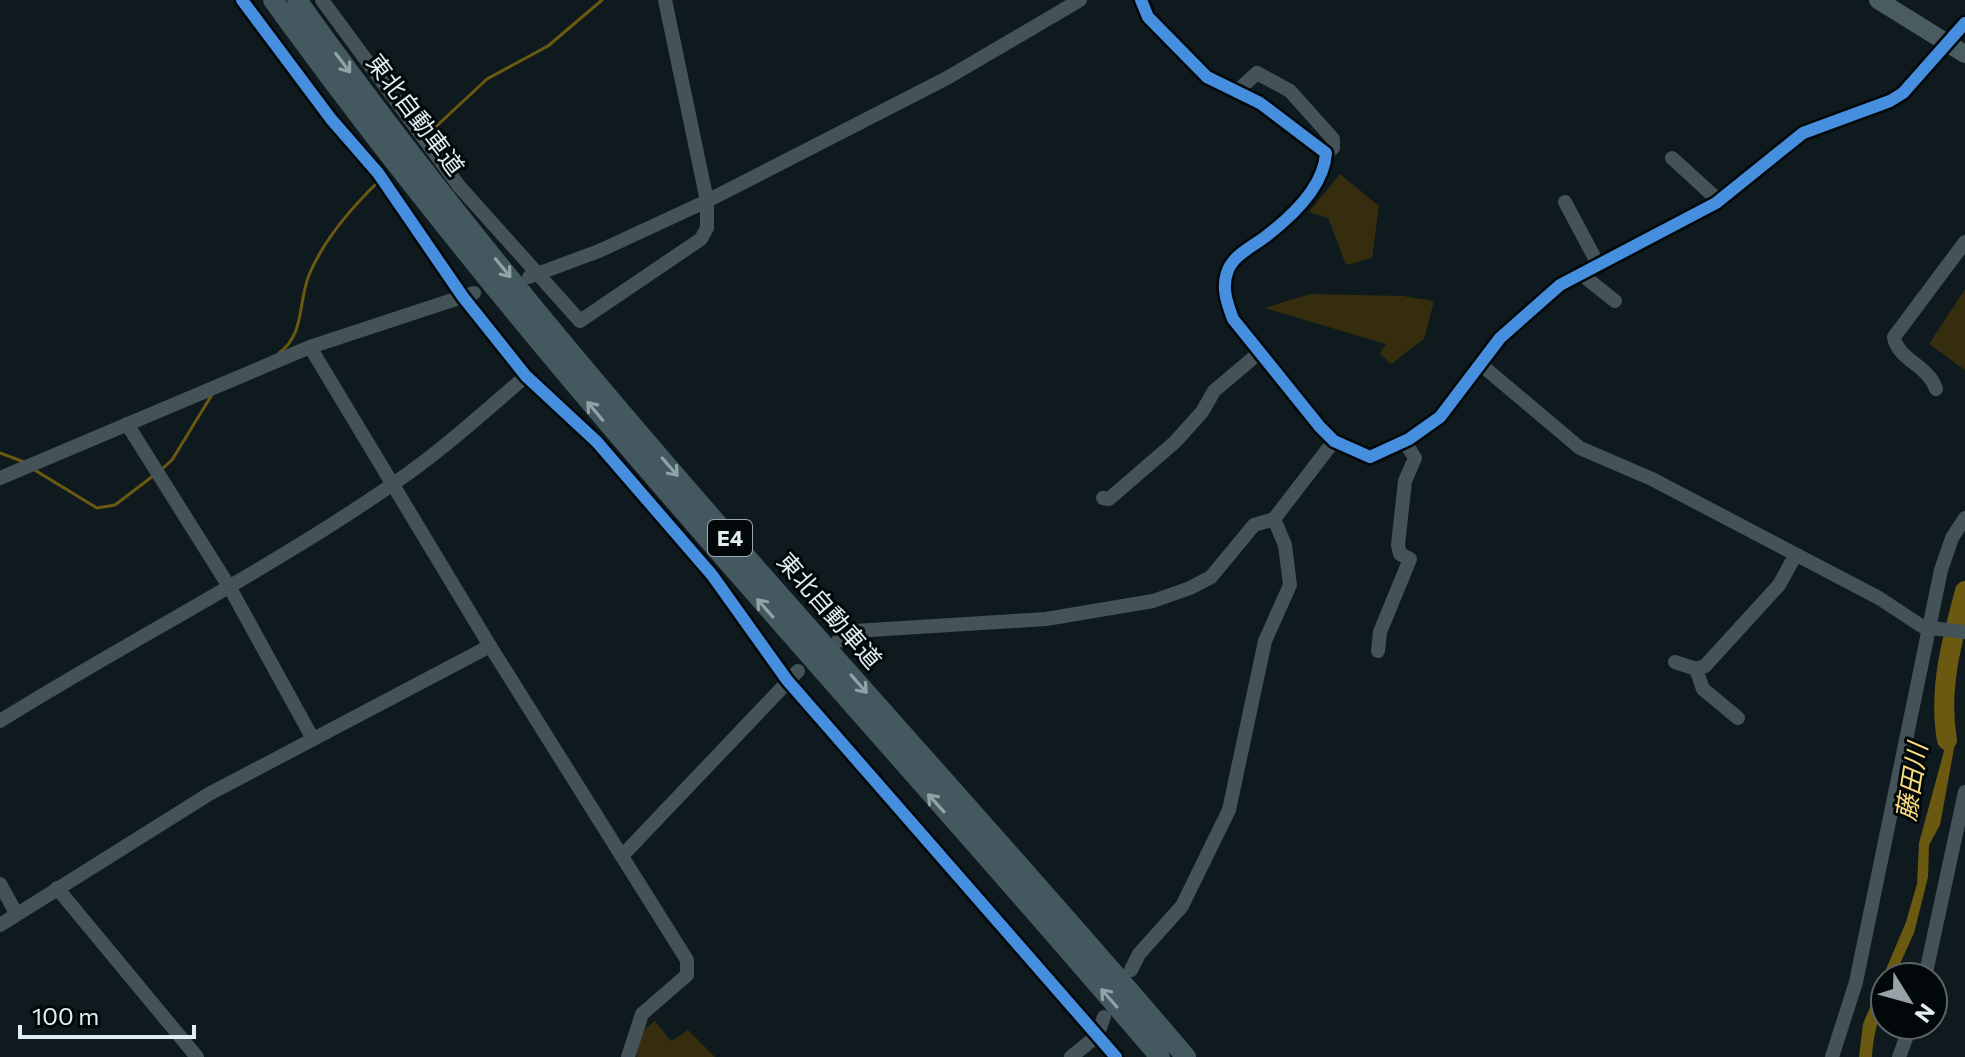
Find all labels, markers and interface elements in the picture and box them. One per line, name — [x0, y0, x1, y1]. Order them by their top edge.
street label: 東北自動車道 — [361, 48, 471, 180]
one-way arrow — [334, 52, 351, 73]
one-way arrow — [494, 257, 512, 278]
one-way arrow — [586, 401, 604, 422]
one-way arrow — [660, 457, 678, 477]
road number: E4 — [708, 520, 752, 556]
street label: 東北自動車道 — [772, 546, 888, 674]
one-way arrow — [756, 598, 774, 618]
one-way arrow — [850, 674, 868, 694]
water label: 藤田川 — [1889, 738, 1932, 823]
one-way arrow — [928, 794, 946, 814]
north arrow — [1869, 961, 1949, 1041]
one-way arrow — [1100, 988, 1118, 1008]
scale bar — [20, 989, 194, 1039]
text: N — [1910, 999, 1941, 1028]
text: 100 m — [32, 1001, 99, 1030]

